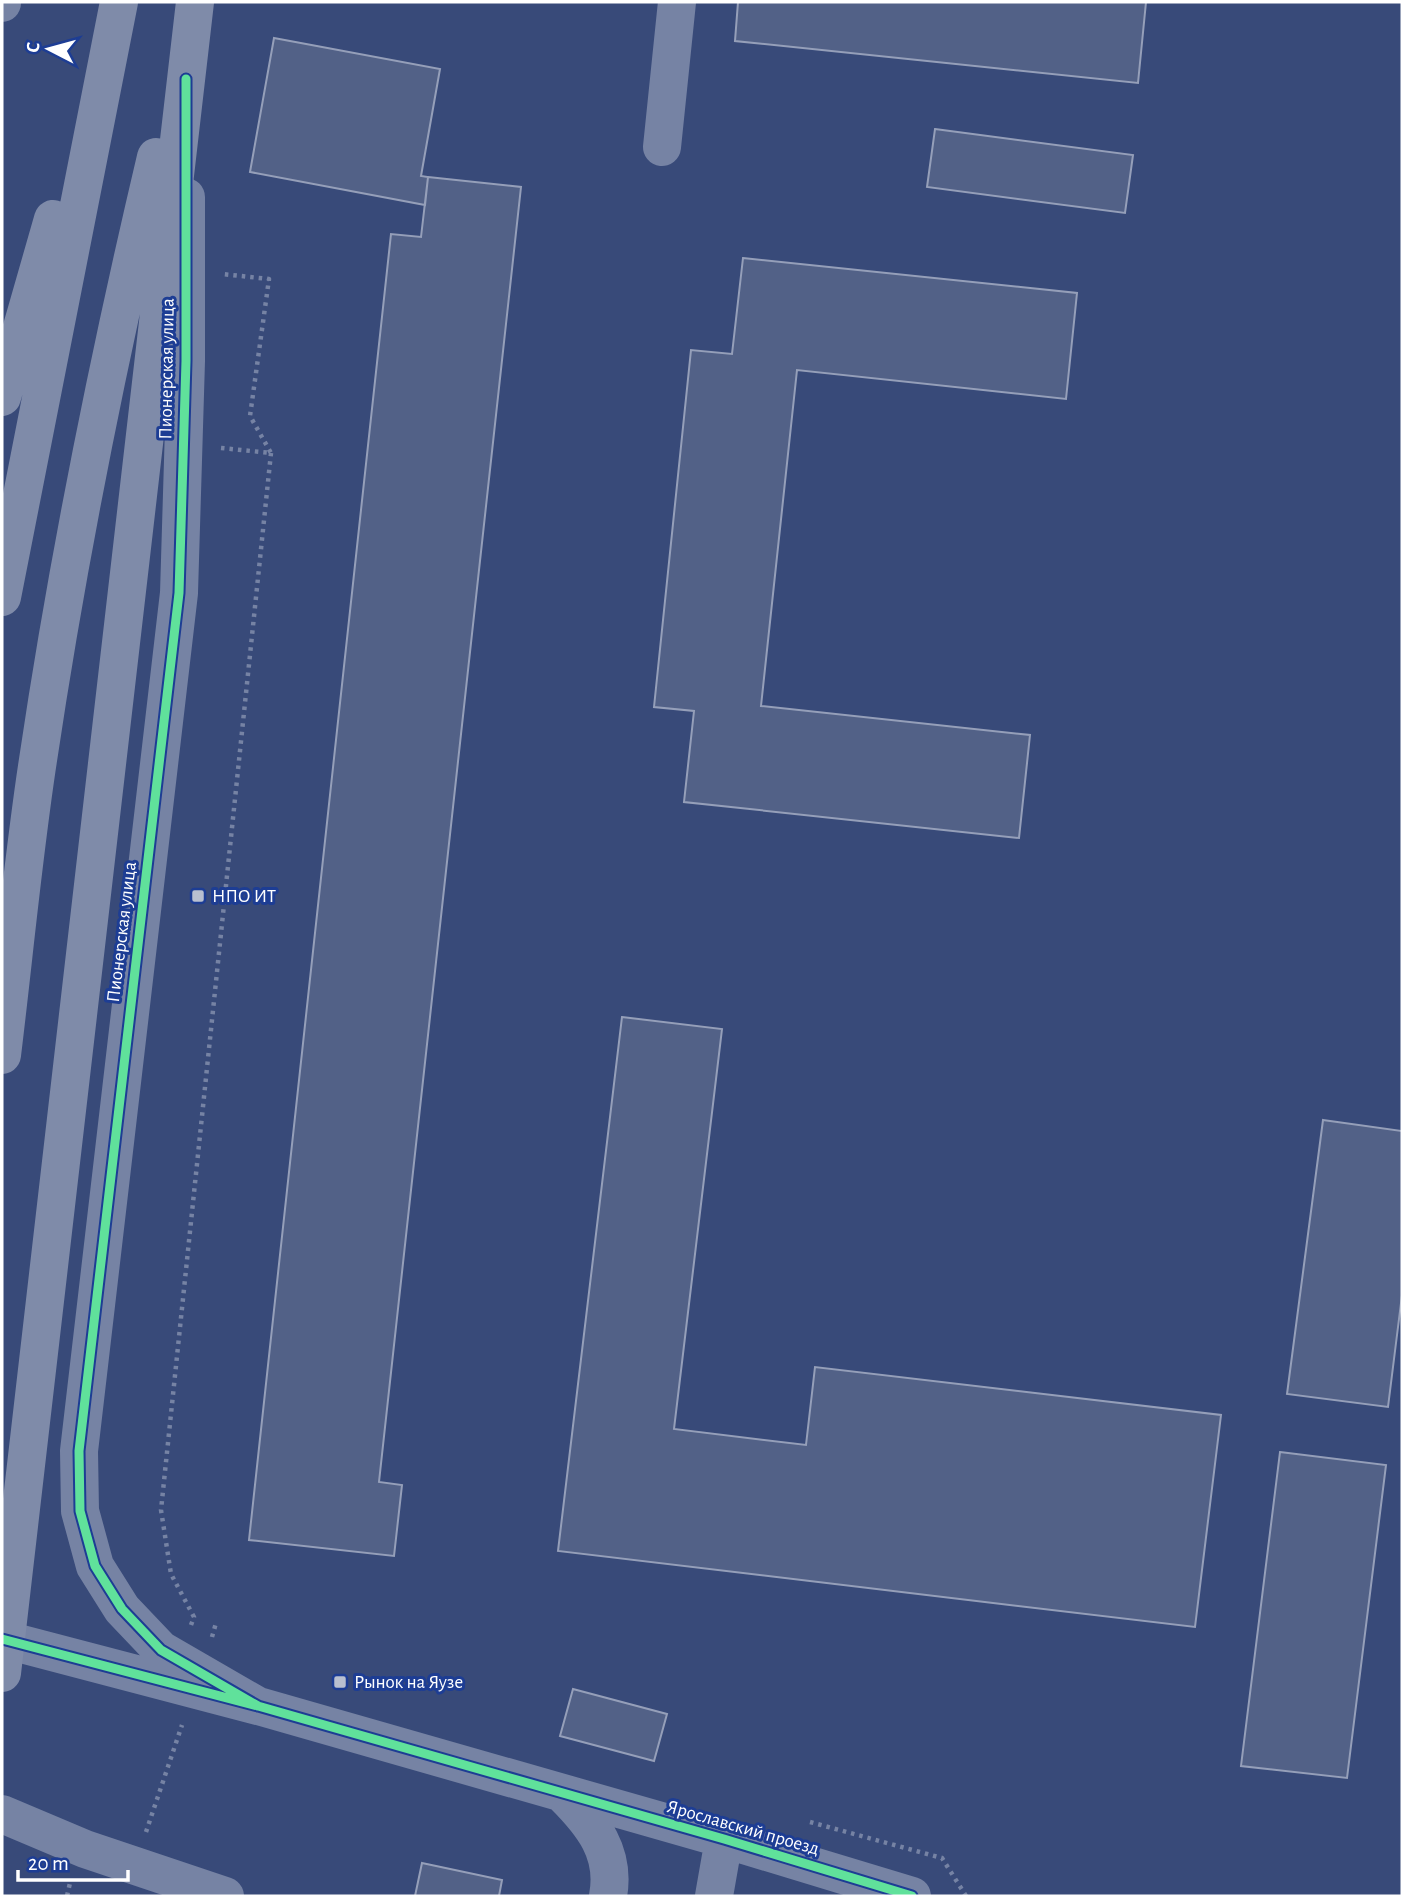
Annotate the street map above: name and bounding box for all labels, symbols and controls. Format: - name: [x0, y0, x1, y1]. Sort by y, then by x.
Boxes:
- north arrow: [14, 14, 84, 84]
- text: С: [24, 41, 44, 54]
- street label: Пионерская улица: [156, 298, 178, 440]
- street label: Пионерская улица: [104, 860, 140, 1003]
- place label: НПО ИТ: [212, 887, 276, 906]
- marker: НПО ИТ: [190, 888, 206, 904]
- place label: Рынок на Яузе: [354, 1673, 463, 1692]
- marker: Рынок на Яузе: [332, 1674, 348, 1690]
- street label: Ярославский проезд: [665, 1797, 821, 1859]
- scale bar: [18, 1839, 128, 1883]
- text: 20 m: [28, 1853, 69, 1874]

